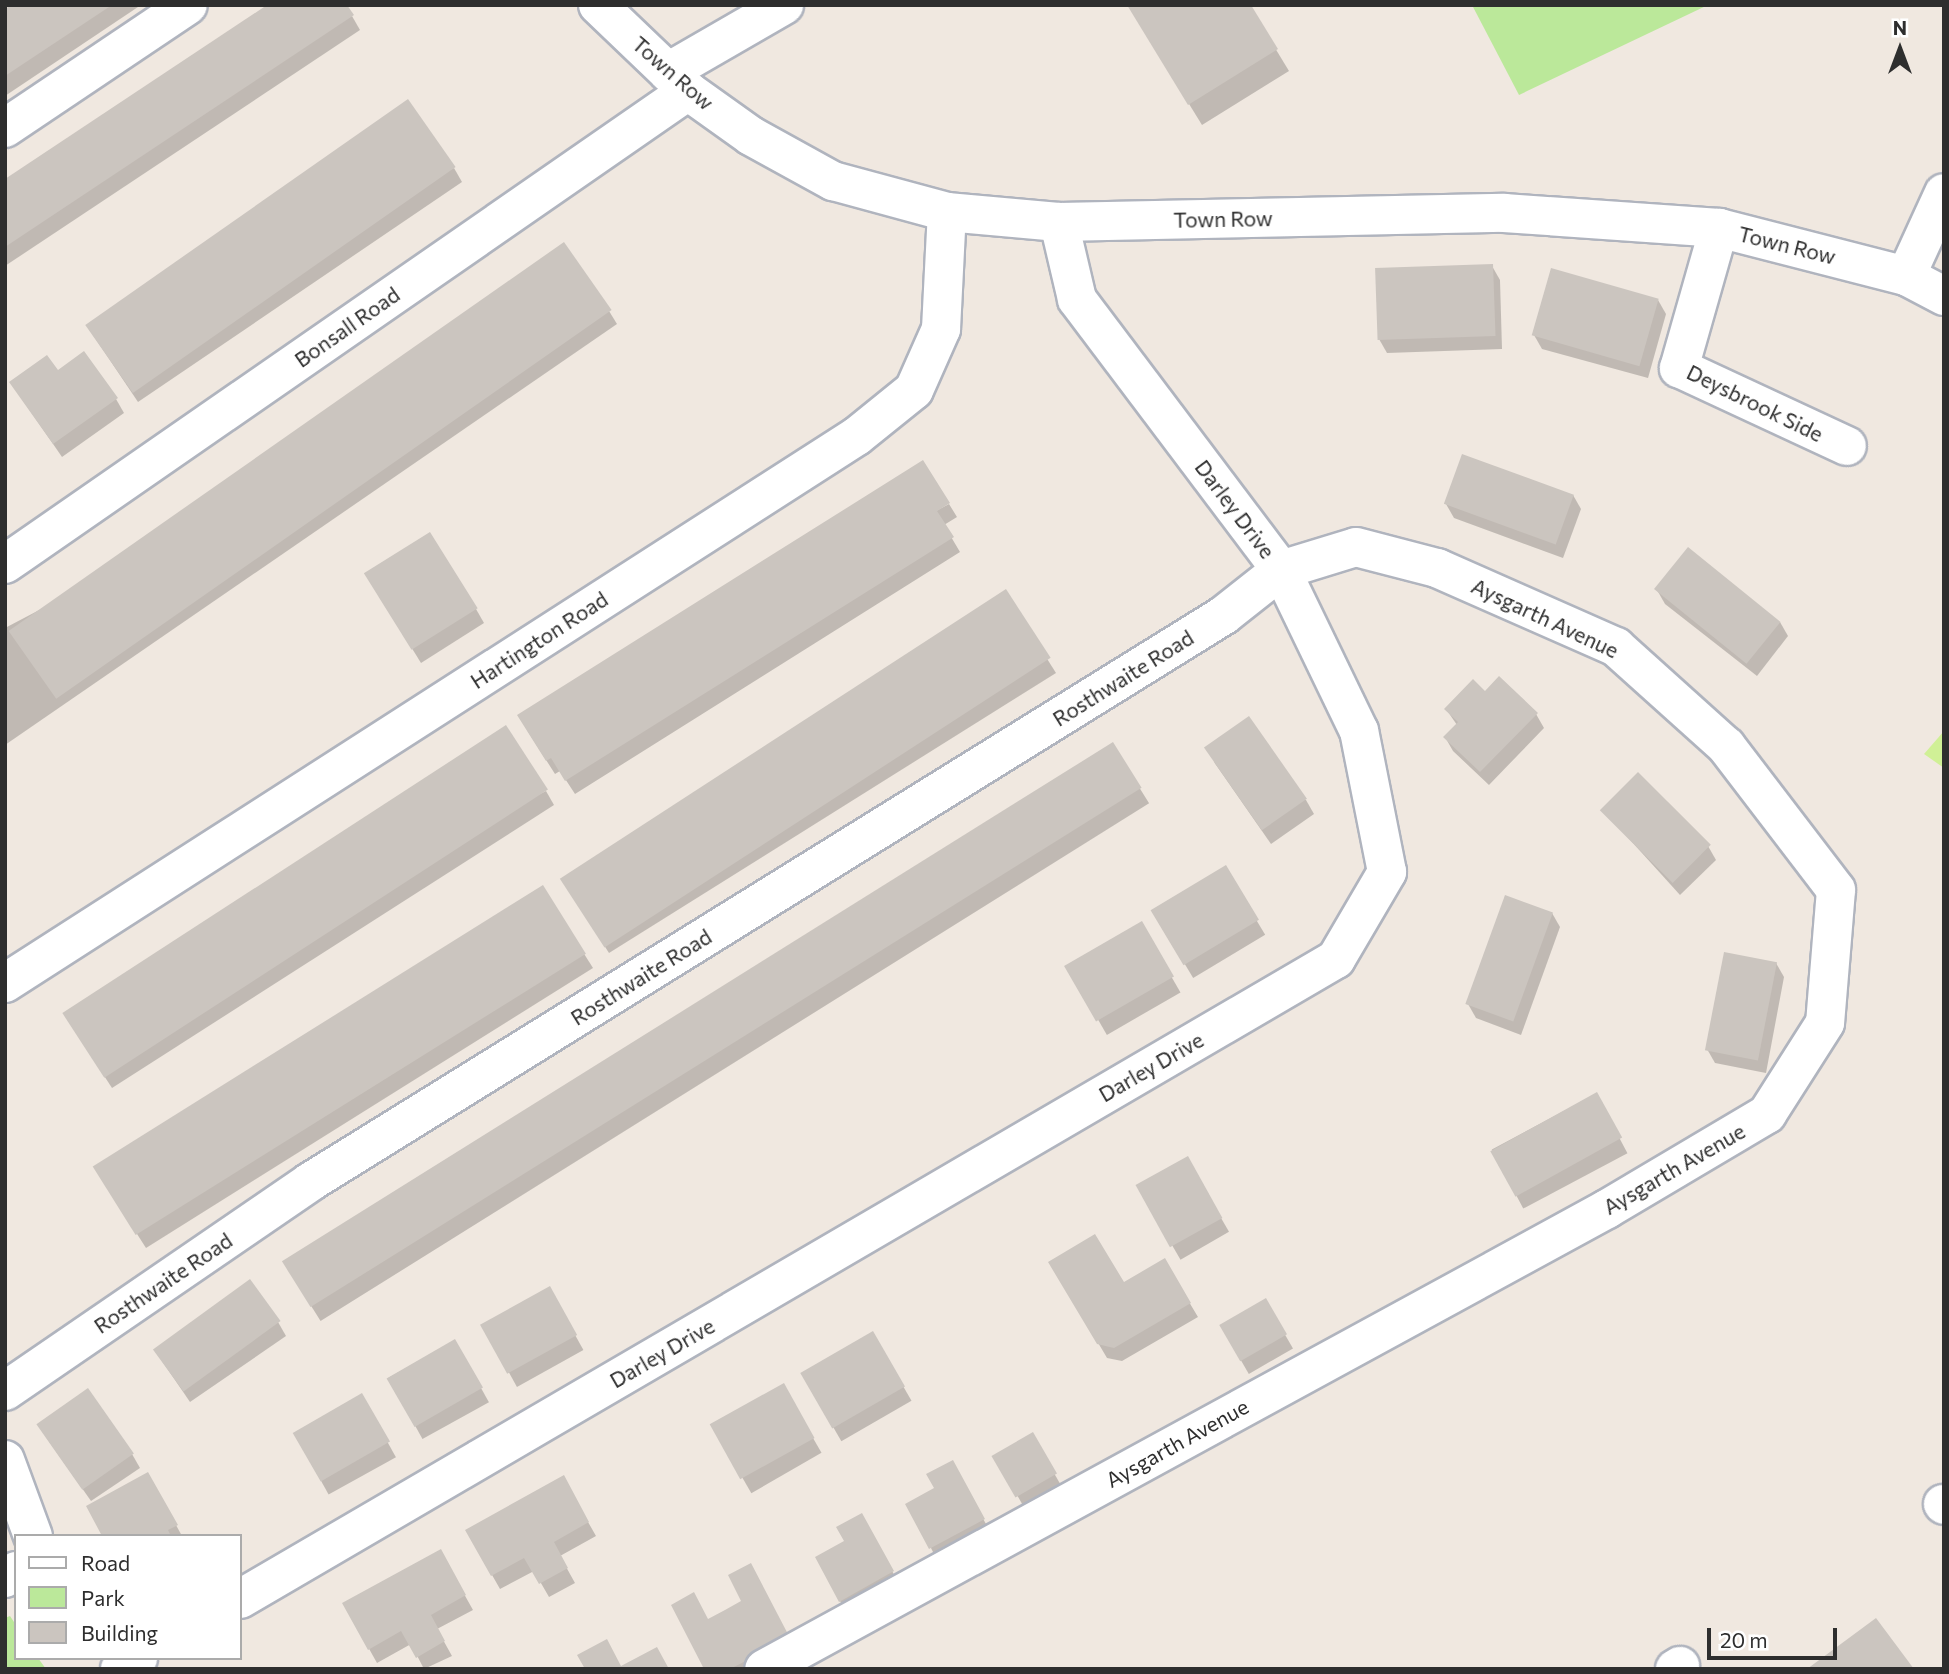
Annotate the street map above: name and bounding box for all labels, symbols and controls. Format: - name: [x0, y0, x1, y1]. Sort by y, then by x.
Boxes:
- north arrow: [1865, 14, 1935, 84]
- text: N: [1893, 16, 1907, 39]
- street label: Town Row: [627, 31, 719, 115]
- street label: Town Row: [1173, 206, 1273, 232]
- street label: Town Row: [1736, 221, 1838, 269]
- street label: Bonsall Road: [290, 282, 404, 372]
- street label: Deysbrook Side: [1683, 359, 1827, 447]
- street label: Darley Drive: [1190, 455, 1280, 563]
- street label: Aysgarth Avenue: [1468, 573, 1622, 663]
- street label: Hartington Road: [466, 586, 612, 694]
- street label: Rosthwaite Road: [1048, 625, 1198, 731]
- street label: Rosthwaite Road: [566, 924, 716, 1030]
- street label: Darley Drive: [1094, 1027, 1208, 1107]
- street label: Aysgarth Avenue: [1599, 1118, 1749, 1220]
- street label: Rosthwaite Road: [89, 1227, 237, 1339]
- street label: Darley Drive: [605, 1313, 719, 1393]
- street label: Aysgarth Avenue: [1101, 1393, 1253, 1493]
- legend: [14, 1534, 242, 1660]
- text: Road: [81, 1550, 130, 1575]
- text: Park: [81, 1585, 125, 1610]
- scale bar: [1711, 1614, 1840, 1658]
- text: Building: [81, 1620, 158, 1645]
- text: 20 m: [1720, 1627, 1768, 1652]

